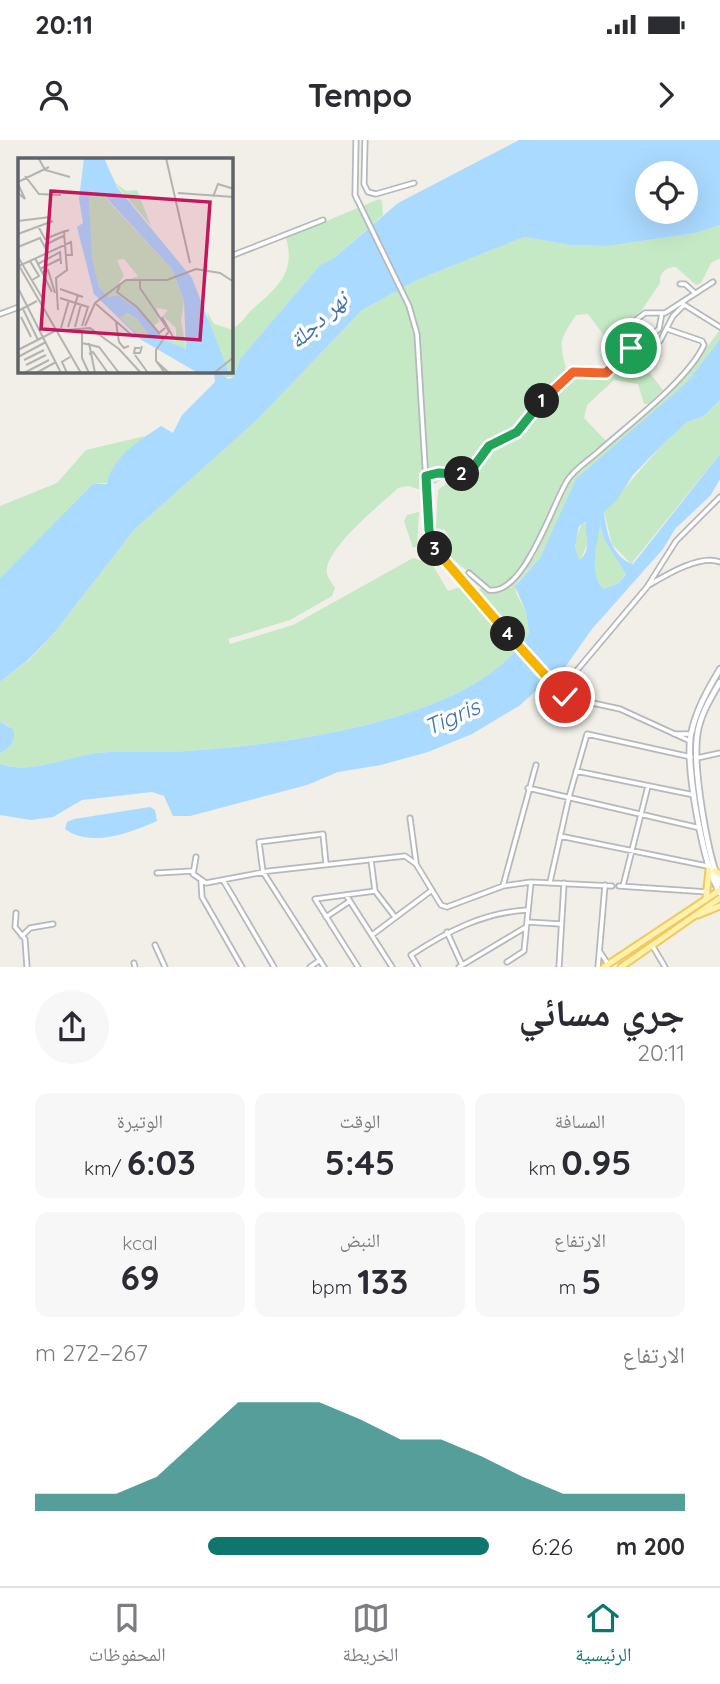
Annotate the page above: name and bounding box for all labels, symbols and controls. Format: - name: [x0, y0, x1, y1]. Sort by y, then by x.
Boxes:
- text: 20:11: [35, 8, 93, 41]
- text: Tempo: [308, 75, 412, 115]
- icon: person: [35, 76, 73, 114]
- icon: forward: [647, 76, 685, 114]
- inset map: [18, 158, 233, 373]
- map controls: [635, 161, 698, 224]
- button: locate: [635, 161, 698, 224]
- water label: نهر دجلة: [282, 283, 356, 354]
- pin: [601, 318, 661, 378]
- icon: arrive: [612, 329, 650, 367]
- pin: 1: [524, 384, 560, 418]
- text: 1: [538, 388, 545, 412]
- pin: 2: [444, 456, 480, 492]
- text: 2: [456, 461, 467, 485]
- pin: 3: [418, 532, 452, 566]
- text: 3: [429, 536, 440, 560]
- pin: 4: [490, 616, 526, 652]
- text: 4: [502, 621, 513, 645]
- pin: [535, 667, 595, 727]
- icon: check: [546, 678, 584, 716]
- water label: Tigris: [420, 691, 486, 742]
- text: جري مسائي: [518, 988, 685, 1036]
- button: share: [35, 990, 109, 1064]
- text: 20:11: [637, 1038, 685, 1067]
- text: الوتيرة: [117, 1109, 163, 1133]
- text: الوقت: [340, 1109, 380, 1133]
- text: المسافة: [555, 1109, 605, 1133]
- text: 6:03: [127, 1140, 196, 1184]
- text: 5:45: [325, 1140, 395, 1184]
- text: 0.95: [561, 1140, 631, 1184]
- text: /km: [84, 1156, 127, 1180]
- text: km: [529, 1156, 561, 1180]
- text: النبض: [340, 1228, 380, 1252]
- text: الارتفاع: [554, 1228, 606, 1252]
- text: kcal: [122, 1231, 158, 1255]
- text: 69: [120, 1255, 160, 1299]
- text: 133: [357, 1259, 408, 1303]
- text: 5: [581, 1259, 601, 1303]
- text: bpm: [312, 1275, 357, 1299]
- text: m: [559, 1275, 581, 1299]
- text: 267–272 m: [35, 1338, 148, 1367]
- text: الارتفاع: [622, 1340, 685, 1369]
- text: 6:26: [531, 1532, 573, 1561]
- text: 200 m: [616, 1532, 685, 1561]
- tab: المحفوظات: [88, 1599, 166, 1673]
- tab: الخريطة: [343, 1599, 398, 1673]
- tab: الرئيسية: [575, 1599, 632, 1673]

